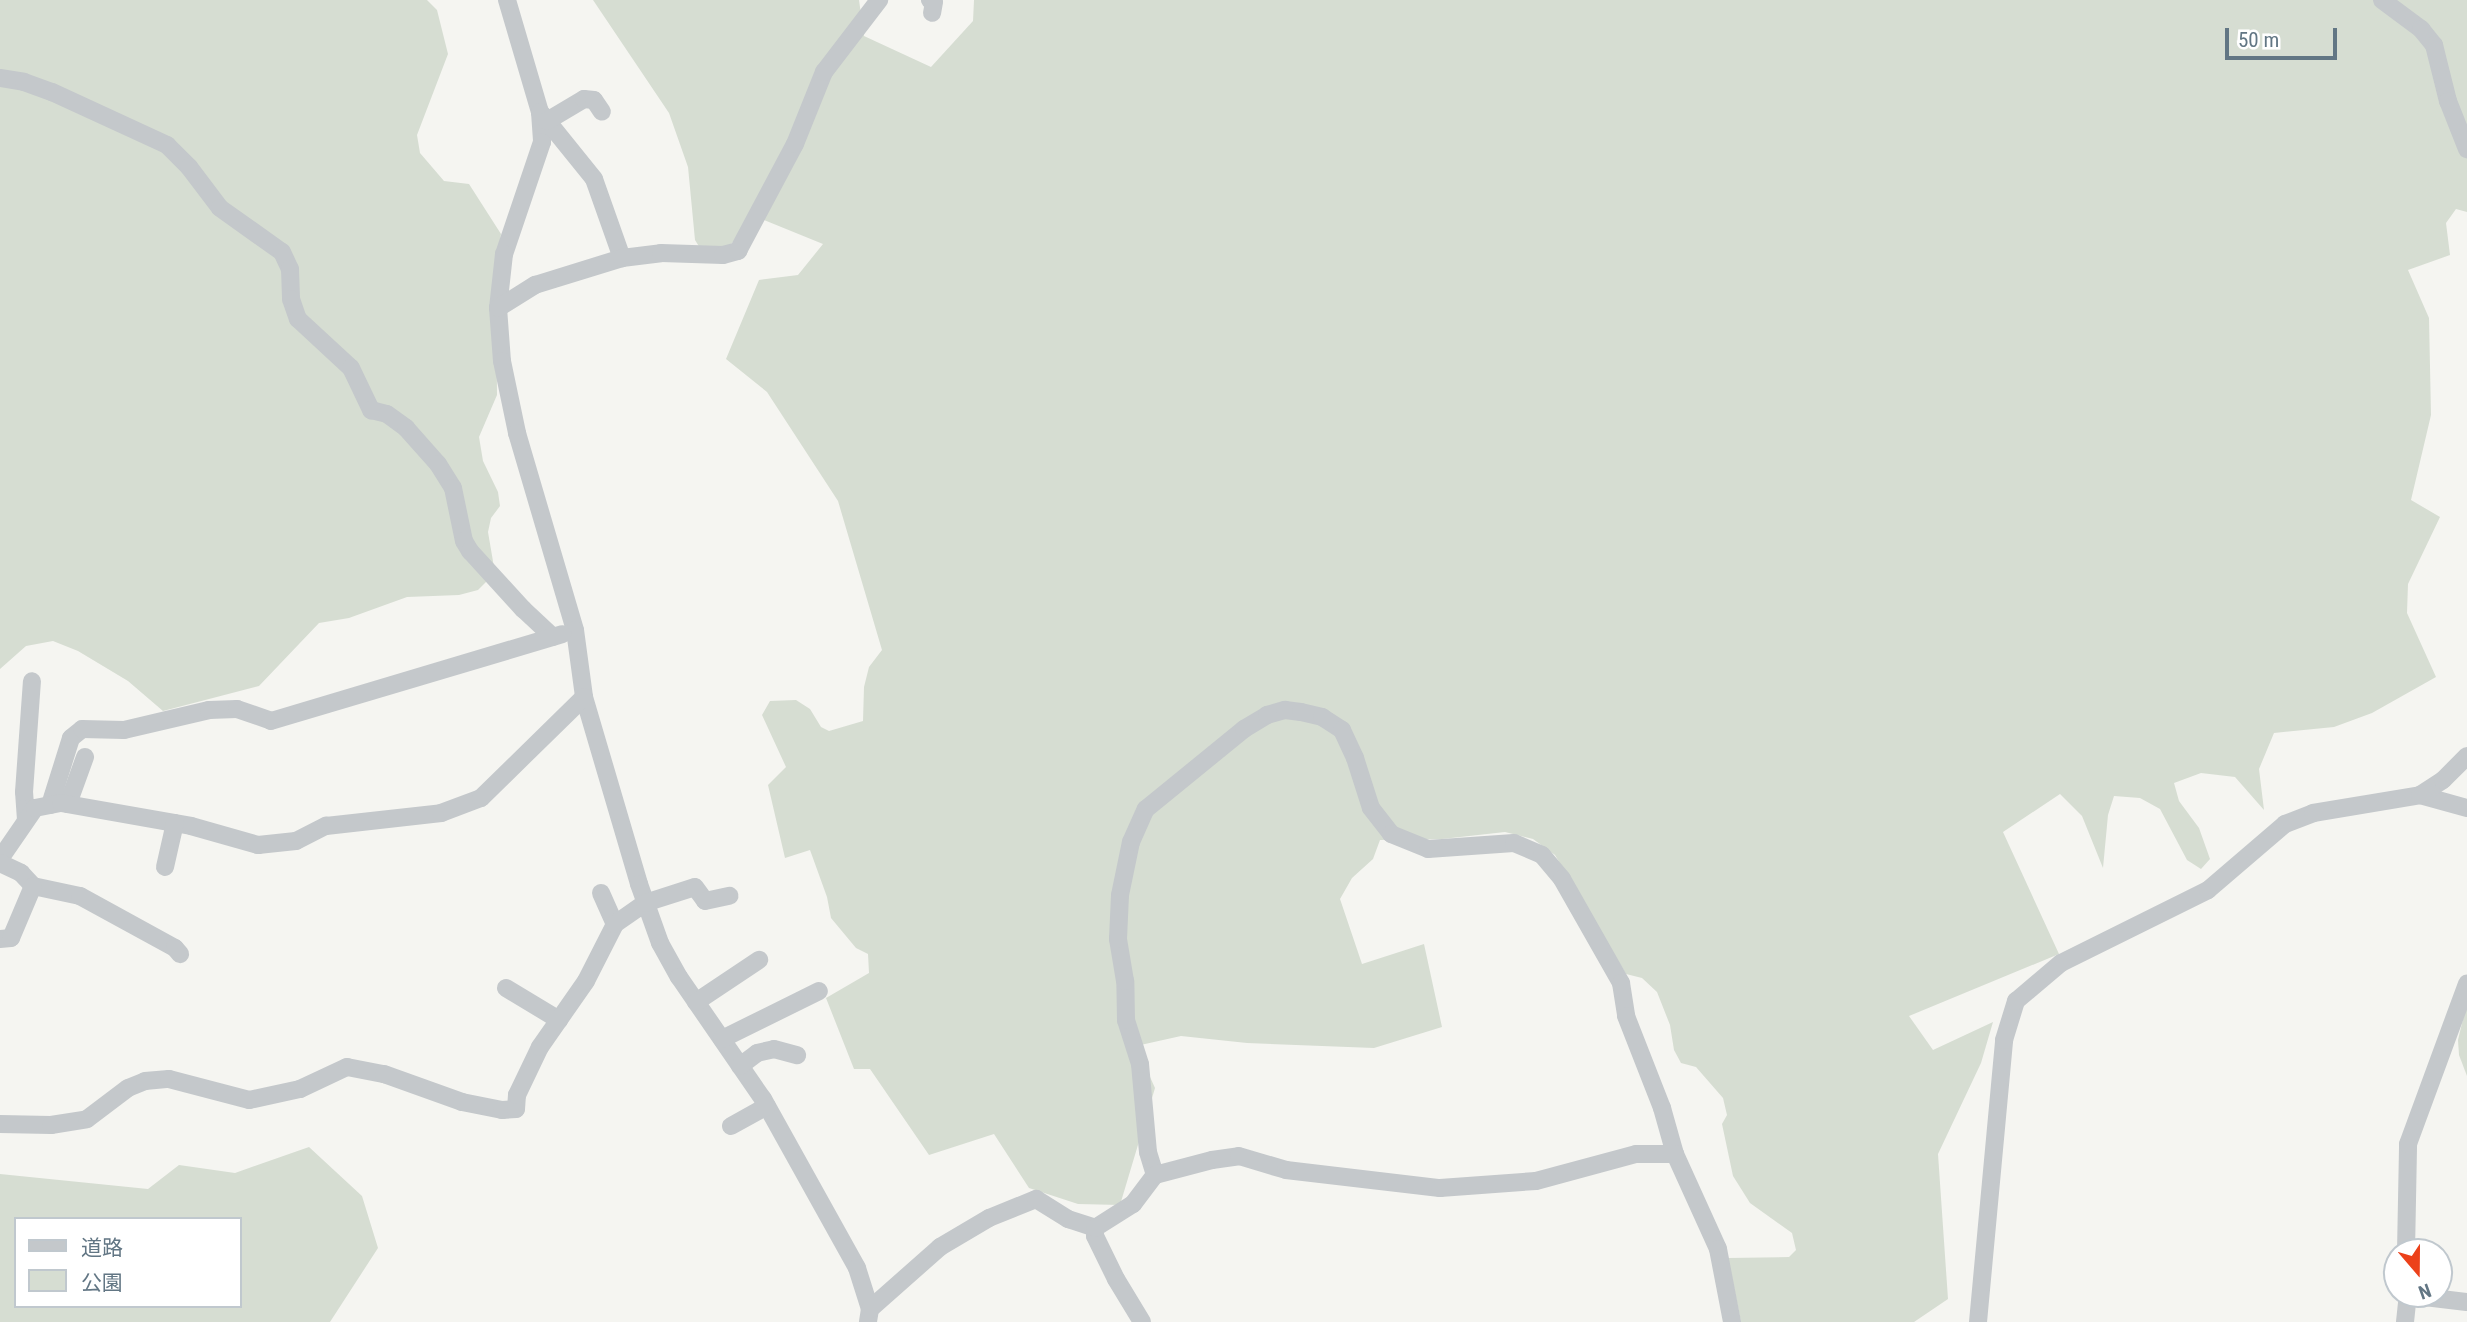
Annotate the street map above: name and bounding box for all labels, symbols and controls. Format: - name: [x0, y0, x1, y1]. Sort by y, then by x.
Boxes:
- scale bar: [2229, 14, 2341, 58]
- text: 50 m: [2238, 28, 2279, 52]
- legend: [14, 1217, 242, 1308]
- text: 道路: [81, 1236, 123, 1260]
- north arrow: [2383, 1238, 2453, 1308]
- text: 公園: [81, 1271, 123, 1295]
- text: N: [2415, 1279, 2434, 1304]

